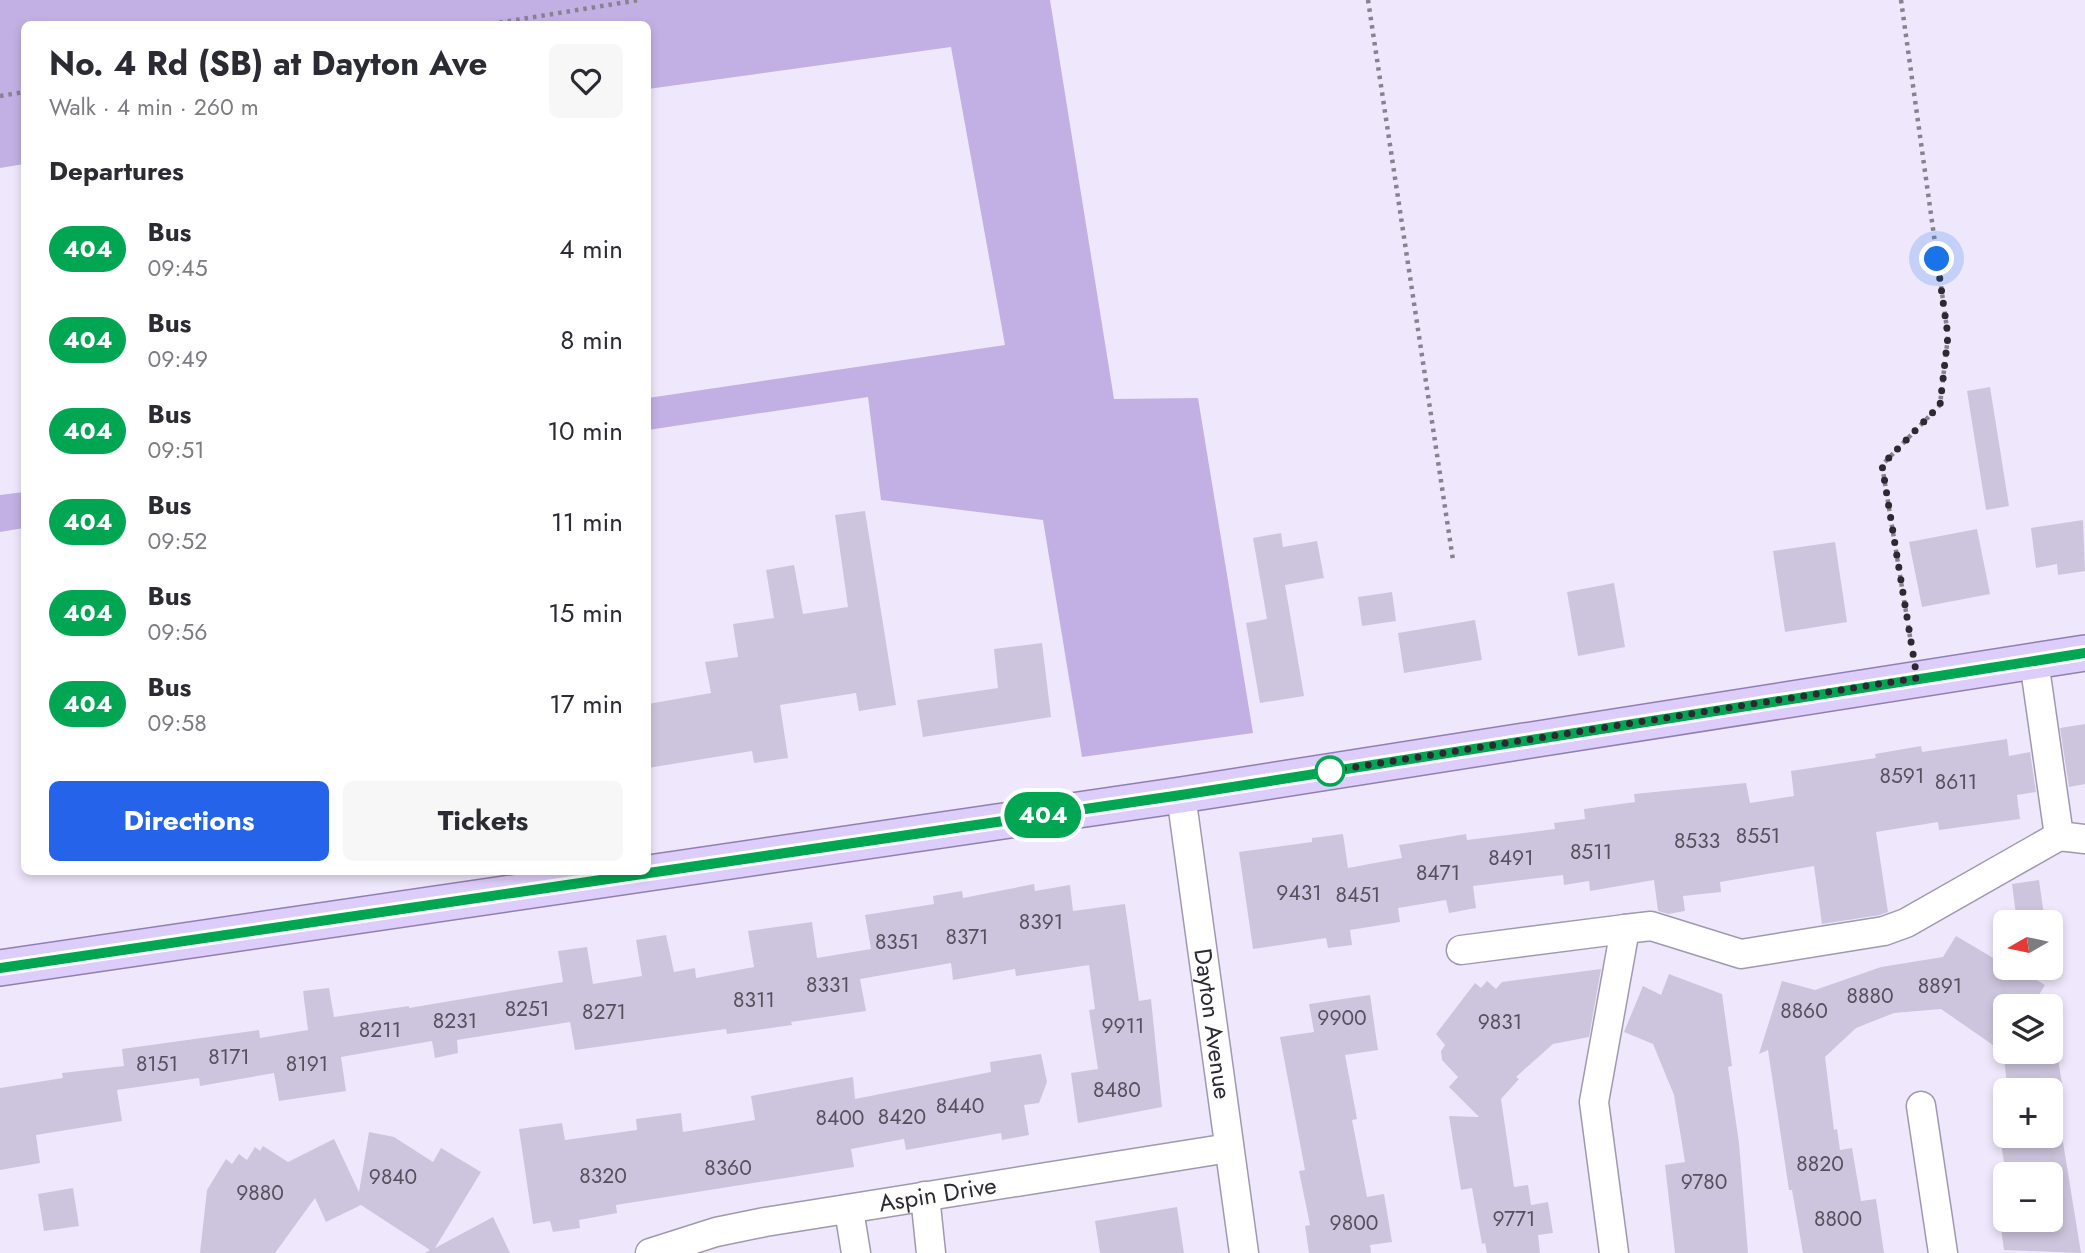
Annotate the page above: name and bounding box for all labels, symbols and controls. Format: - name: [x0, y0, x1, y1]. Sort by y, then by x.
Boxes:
- text: No. 4 Rd (SB) at Dayton Ave: [49, 40, 487, 87]
- button: heart: [549, 44, 623, 118]
- text: Walk · 4 min · 260 m: [49, 90, 259, 124]
- text: Departures: [49, 152, 184, 190]
- text: Bus: [147, 213, 191, 251]
- text: 4 min: [559, 230, 623, 268]
- text: 404: [63, 231, 112, 266]
- your location: [1919, 241, 1954, 276]
- text: 09:45: [147, 251, 208, 285]
- text: Bus: [147, 304, 191, 342]
- text: 8 min: [560, 321, 623, 359]
- text: 404: [63, 322, 112, 357]
- text: 09:49: [147, 342, 208, 376]
- text: Bus: [147, 395, 191, 433]
- text: 10 min: [547, 412, 623, 450]
- text: 404: [63, 413, 112, 448]
- text: 09:51: [147, 433, 205, 467]
- text: Bus: [147, 486, 191, 524]
- text: 11 min: [551, 503, 623, 541]
- text: 404: [63, 504, 112, 539]
- text: 09:52: [147, 524, 207, 558]
- text: Bus: [147, 577, 191, 615]
- text: 15 min: [548, 594, 623, 632]
- text: 404: [63, 595, 112, 630]
- text: 09:56: [147, 615, 208, 649]
- text: Bus: [147, 668, 191, 706]
- text: 17 min: [549, 685, 623, 723]
- text: 404: [63, 686, 112, 721]
- text: 09:58: [147, 706, 207, 740]
- unlabelled marker: [1315, 756, 1345, 786]
- house number: 8591: [1880, 761, 1924, 791]
- house number: 8611: [1935, 767, 1977, 797]
- button: Directions: [49, 781, 329, 861]
- button: Tickets: [343, 781, 623, 861]
- line badge: 404: [1003, 792, 1083, 838]
- text: 404: [1018, 797, 1068, 832]
- house number: 8551: [1736, 821, 1780, 851]
- house number: 8533: [1674, 826, 1720, 856]
- house number: 8511: [1570, 837, 1612, 867]
- house number: 8491: [1488, 843, 1534, 873]
- house number: 8471: [1416, 858, 1460, 888]
- house number: 9431: [1276, 878, 1322, 908]
- house number: 8451: [1335, 880, 1381, 910]
- house number: 8391: [1019, 907, 1063, 937]
- north arrow: [1993, 910, 2063, 980]
- map controls: [1993, 910, 2063, 1232]
- house number: 8371: [945, 922, 989, 952]
- house number: 8351: [875, 927, 919, 957]
- street label: Dayton Avenue: [1185, 946, 1241, 1101]
- house number: 8331: [806, 970, 850, 1000]
- house number: 8891: [1918, 971, 1962, 1001]
- house number: 8880: [1847, 981, 1894, 1011]
- house number: 8311: [733, 985, 775, 1015]
- house number: 8251: [505, 994, 549, 1024]
- button: layers: [1993, 994, 2063, 1064]
- house number: 8860: [1780, 996, 1828, 1026]
- house number: 8271: [582, 997, 626, 1027]
- house number: 9900: [1317, 1003, 1367, 1033]
- house number: 8231: [433, 1006, 477, 1036]
- house number: 9831: [1478, 1007, 1522, 1037]
- house number: 9911: [1101, 1011, 1145, 1041]
- house number: 8211: [359, 1015, 401, 1045]
- house number: 8171: [208, 1042, 250, 1072]
- house number: 8151: [136, 1049, 178, 1079]
- house number: 8191: [286, 1049, 328, 1079]
- house number: 8480: [1093, 1075, 1141, 1105]
- button: +: [1993, 1078, 2063, 1148]
- house number: 8440: [936, 1091, 984, 1121]
- house number: 8420: [878, 1102, 926, 1132]
- house number: 8400: [816, 1103, 864, 1133]
- house number: 8820: [1796, 1149, 1844, 1179]
- house number: 8360: [704, 1153, 752, 1183]
- house number: 8320: [579, 1161, 627, 1191]
- house number: 9840: [369, 1162, 417, 1192]
- button: −: [1993, 1162, 2063, 1232]
- street label: Aspin Drive: [876, 1167, 999, 1221]
- house number: 9780: [1681, 1167, 1727, 1197]
- house number: 9880: [236, 1178, 284, 1208]
- house number: 9771: [1493, 1204, 1535, 1234]
- house number: 8800: [1814, 1204, 1862, 1234]
- house number: 9800: [1330, 1208, 1378, 1238]

